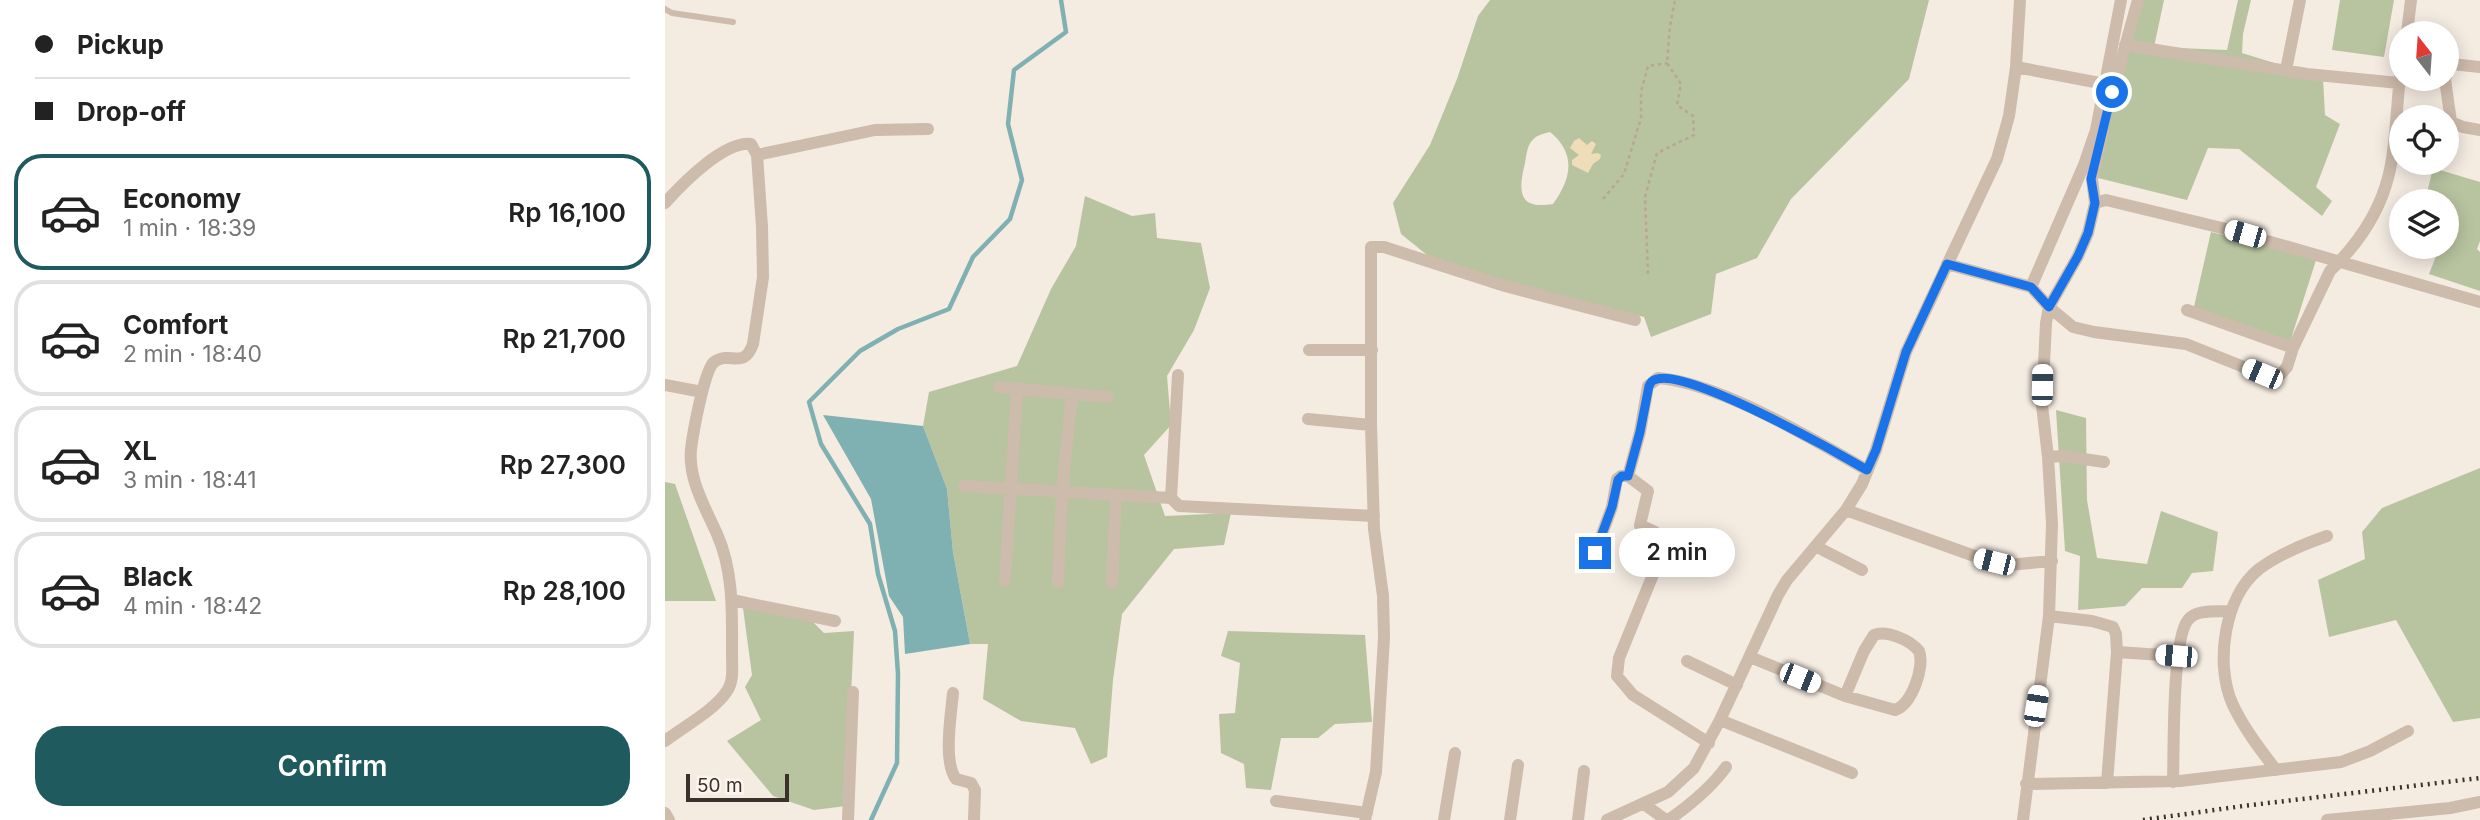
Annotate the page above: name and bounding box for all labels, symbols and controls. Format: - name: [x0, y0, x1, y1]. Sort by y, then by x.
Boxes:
- north arrow: [2389, 21, 2459, 91]
- map controls: [2389, 21, 2459, 259]
- text: Pickup: [77, 29, 164, 60]
- route start: [2096, 76, 2128, 108]
- text: Drop-off: [77, 96, 186, 127]
- button: locate: [2389, 105, 2459, 175]
- icon: car: [39, 181, 102, 244]
- text: Economy: [123, 183, 241, 214]
- button: layers: [2389, 189, 2459, 259]
- text: Rp 16,100: [508, 197, 626, 228]
- text: 1 min · 18:39: [123, 214, 256, 242]
- car: [2222, 218, 2269, 250]
- icon: car: [39, 307, 102, 370]
- text: Comfort: [123, 309, 228, 340]
- text: Rp 21,700: [502, 323, 626, 354]
- text: 2 min · 18:40: [123, 340, 262, 368]
- car: [2239, 356, 2286, 392]
- car: [2032, 364, 2053, 406]
- icon: car: [39, 433, 102, 496]
- text: XL: [123, 435, 157, 466]
- text: Rp 27,300: [500, 449, 626, 480]
- text: 3 min · 18:41: [123, 466, 257, 494]
- callout: 2 min: [1619, 528, 1735, 578]
- route end: [1579, 537, 1611, 569]
- text: 2 min: [1647, 538, 1707, 566]
- car: [1972, 547, 2017, 577]
- icon: car: [39, 559, 102, 622]
- text: Black: [123, 561, 193, 592]
- text: Rp 28,100: [503, 575, 626, 606]
- text: 4 min · 18:42: [123, 592, 262, 620]
- car: [2155, 644, 2198, 668]
- car: [1777, 660, 1824, 696]
- car: [2023, 684, 2050, 728]
- button: Confirm: [35, 726, 630, 806]
- scale bar: [686, 771, 789, 803]
- text: 50 m: [697, 774, 743, 797]

